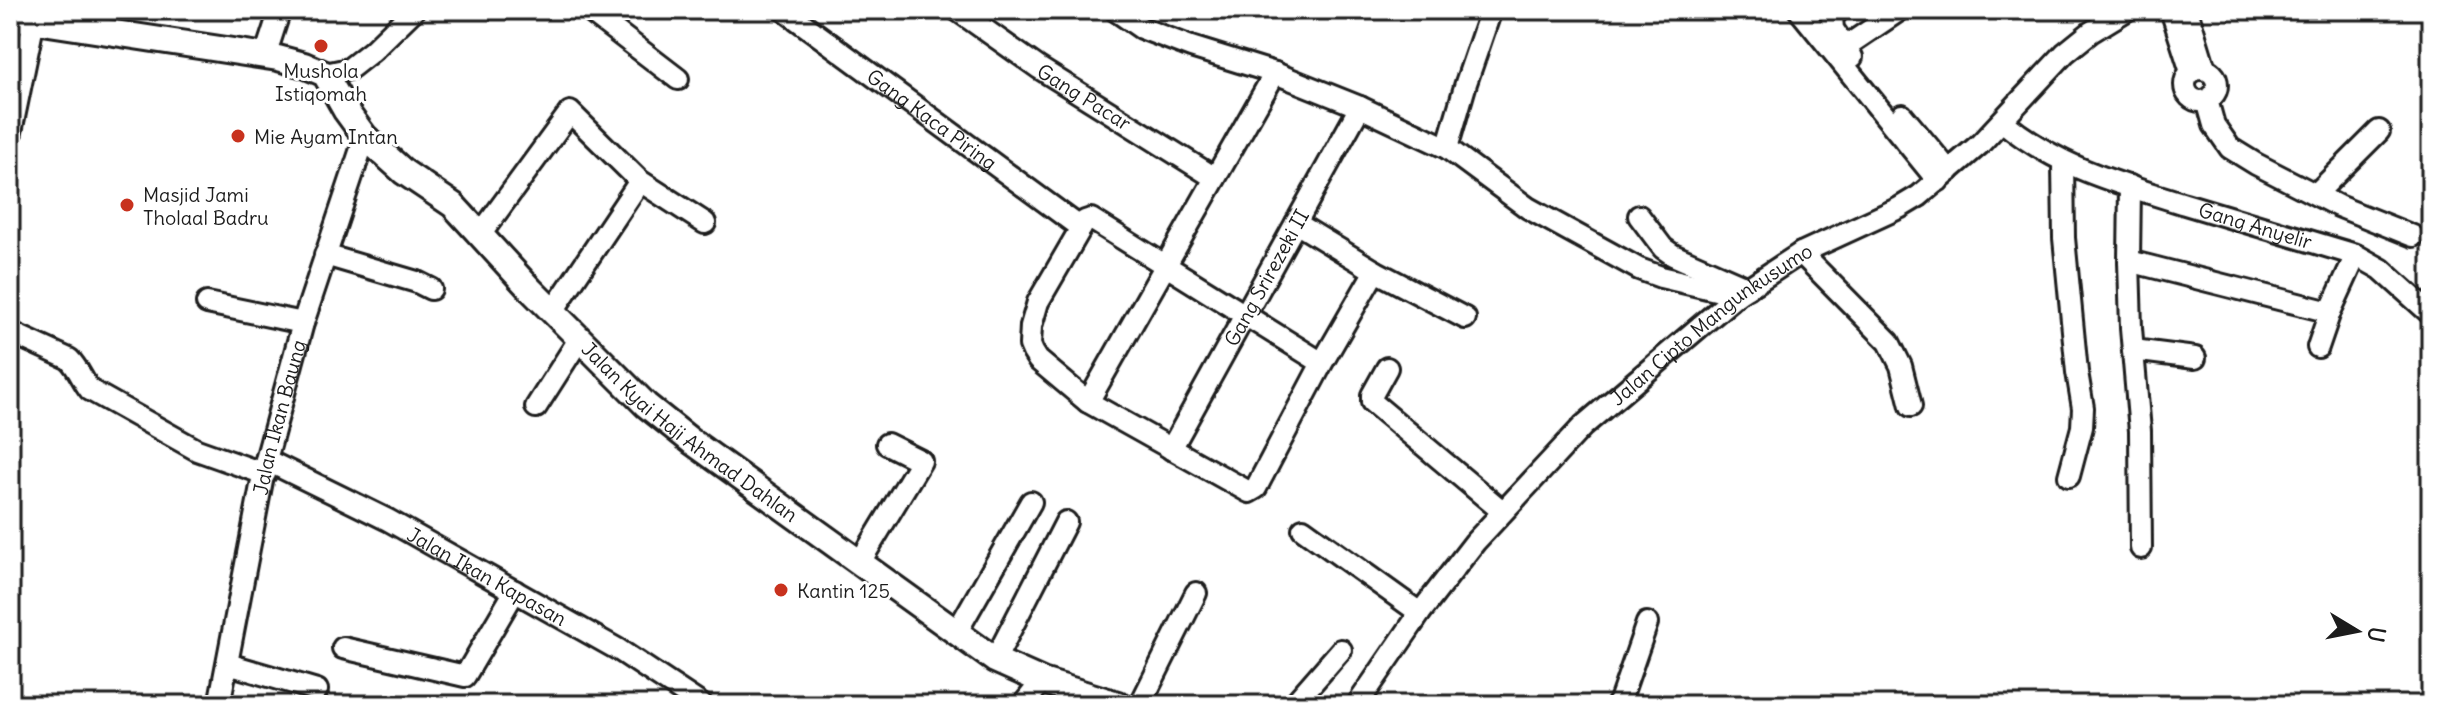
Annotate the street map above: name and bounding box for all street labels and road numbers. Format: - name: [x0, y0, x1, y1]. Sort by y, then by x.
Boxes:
- street label: Gang Pacar: [1033, 58, 1136, 135]
- street label: Gang Kaca Piring: [862, 63, 1002, 175]
- street label: Gang Anyelir: [2196, 196, 2315, 254]
- street label: Gang Srirezeki II: [1218, 205, 1314, 350]
- street label: Jalan Cipto Mangunkusumo: [1605, 237, 1816, 410]
- street label: Jalan Kyai Haji Ahmad Dahlan: [577, 336, 803, 527]
- street label: Jalan Ikan Baung: [247, 337, 310, 497]
- street label: Jalan Ikan Kapasan: [403, 521, 572, 631]

